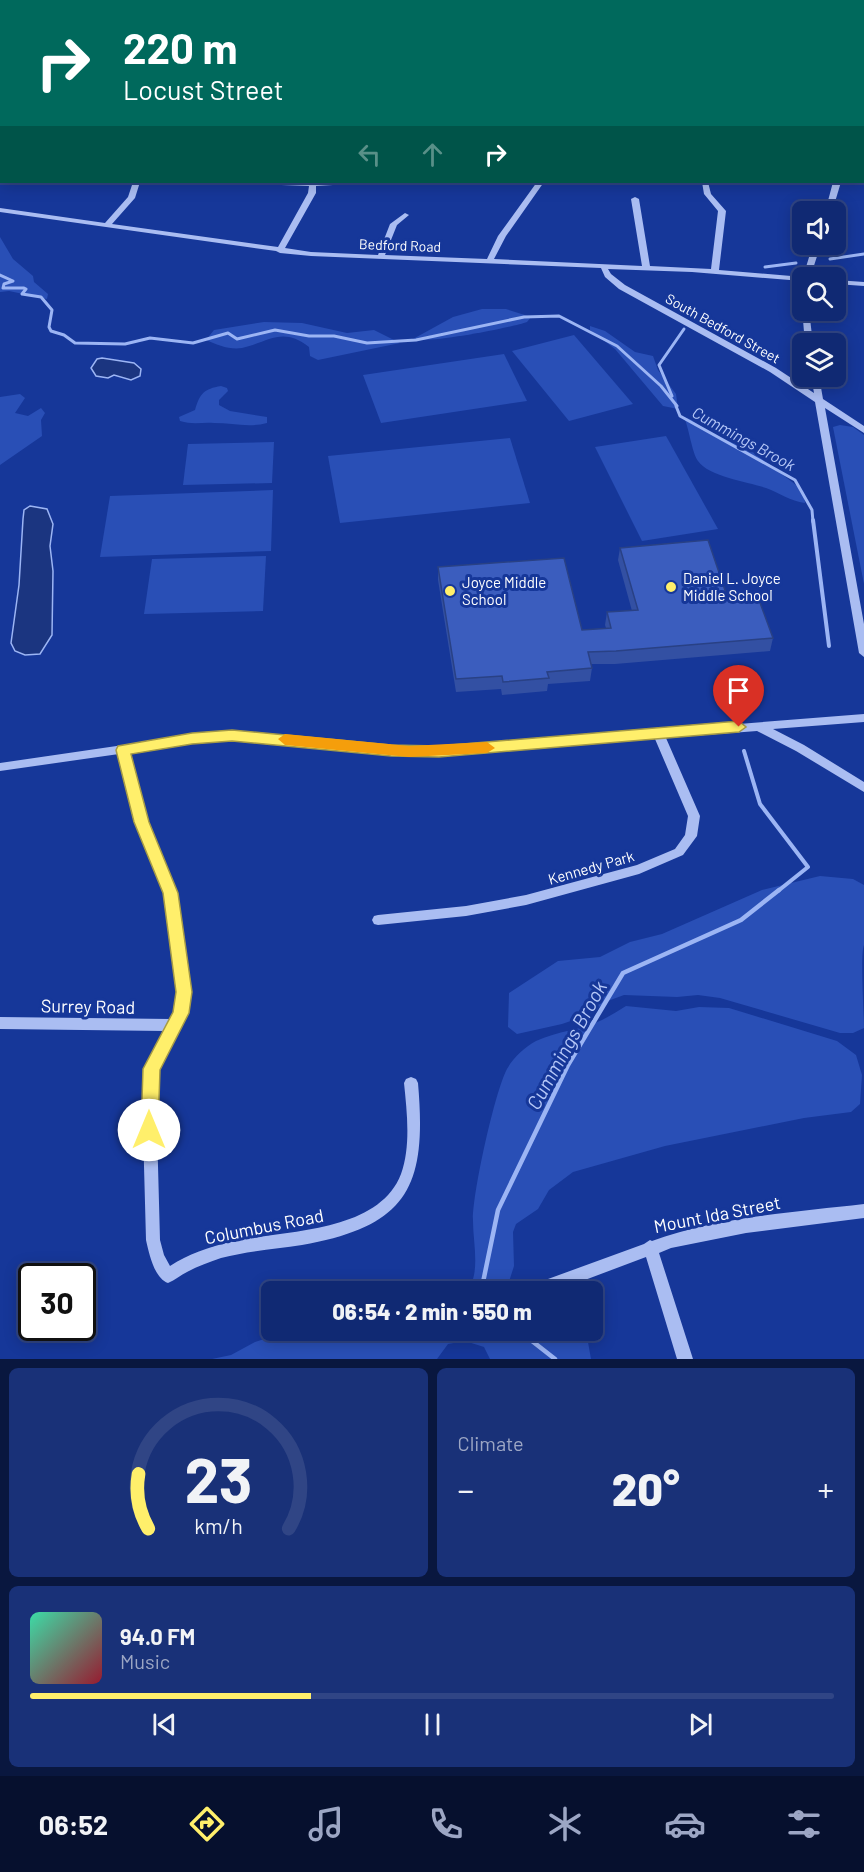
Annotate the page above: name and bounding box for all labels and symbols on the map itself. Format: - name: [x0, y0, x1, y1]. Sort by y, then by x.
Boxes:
- street label: Bedford Road: [359, 235, 441, 255]
- street label: South Bedford Street: [663, 289, 783, 367]
- water label: Cummings Brook: [689, 402, 799, 474]
- place label: Daniel L. Joyce Middle School: [683, 569, 781, 604]
- place label: Joyce Middle School: [462, 573, 546, 608]
- marker: Daniel L. Joyce Middle School: [664, 580, 678, 594]
- marker: Joyce Middle School: [443, 584, 457, 598]
- pin: [713, 665, 764, 727]
- street label: Kennedy Park: [546, 846, 637, 888]
- water label: Cummings Brook: [521, 976, 611, 1113]
- street label: Surrey Road: [41, 994, 135, 1018]
- position arrow: [117, 1098, 181, 1162]
- street label: Mount Ida Street: [652, 1191, 782, 1237]
- street label: Columbus Road: [203, 1204, 325, 1248]
- speed limit sign: 30: [18, 1263, 96, 1341]

